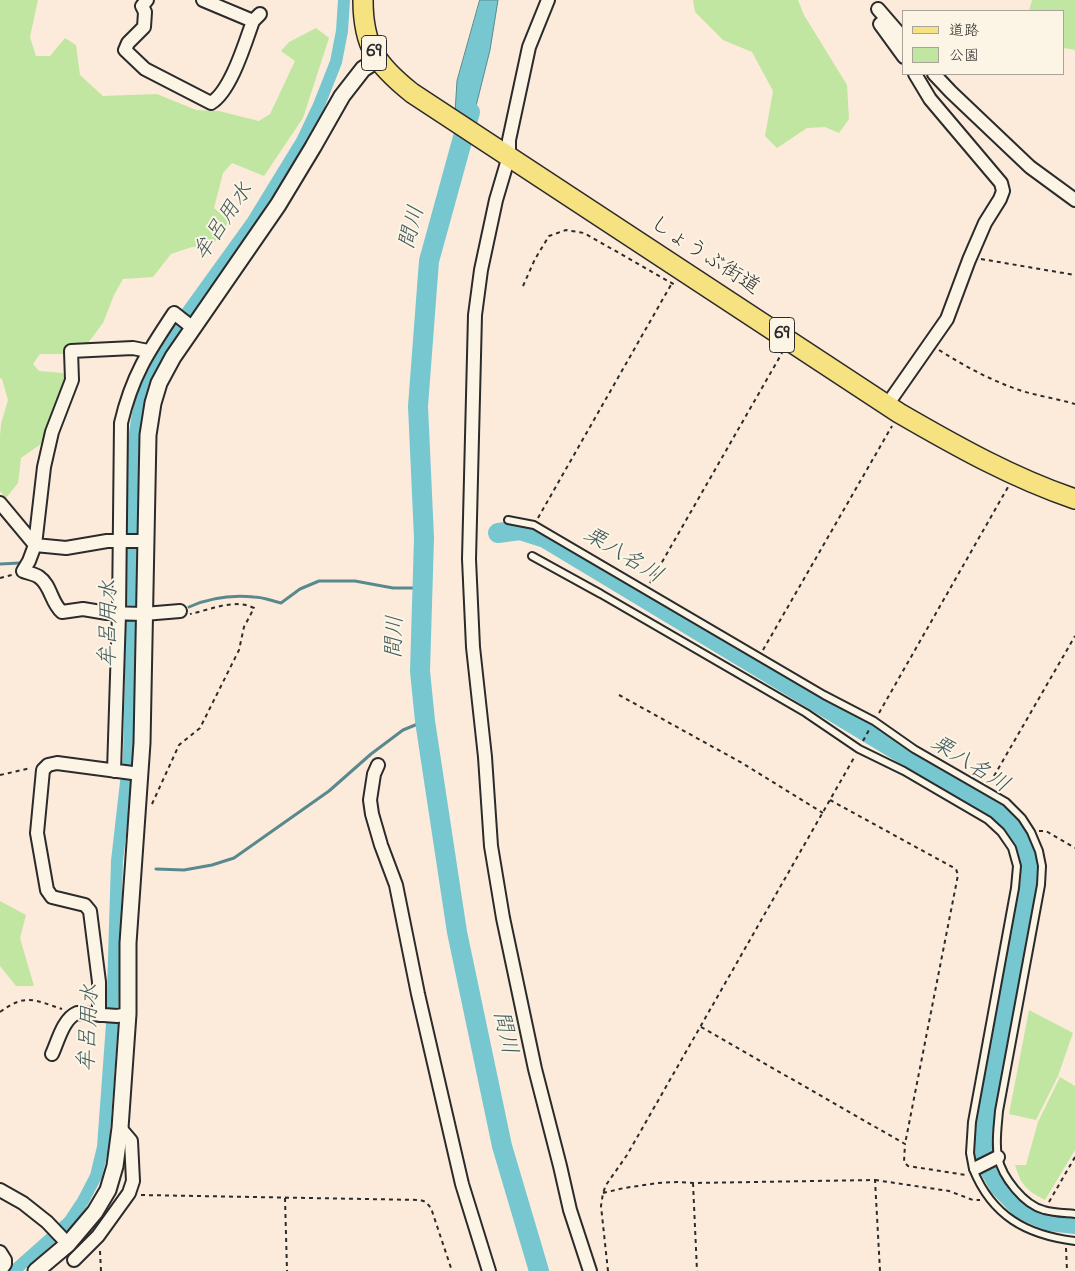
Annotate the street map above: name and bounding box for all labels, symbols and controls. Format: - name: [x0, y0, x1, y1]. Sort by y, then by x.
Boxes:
- legend: [902, 10, 1065, 75]
- text: 道路: [949, 20, 979, 42]
- road number: 69: [362, 36, 386, 70]
- text: 公園: [949, 45, 979, 67]
- water label: 牟呂用水: [189, 179, 261, 267]
- water label: 間川: [396, 203, 432, 253]
- street label: しょうぶ街道: [644, 212, 764, 302]
- road number: 69: [770, 318, 794, 352]
- water label: 栗八名川: [577, 523, 667, 591]
- water label: 牟呂用水: [97, 580, 125, 668]
- water label: 間川: [383, 615, 411, 659]
- water label: 栗八名川: [925, 731, 1013, 801]
- water label: 牟呂用水: [76, 983, 106, 1073]
- water label: 間川: [486, 1009, 520, 1057]

